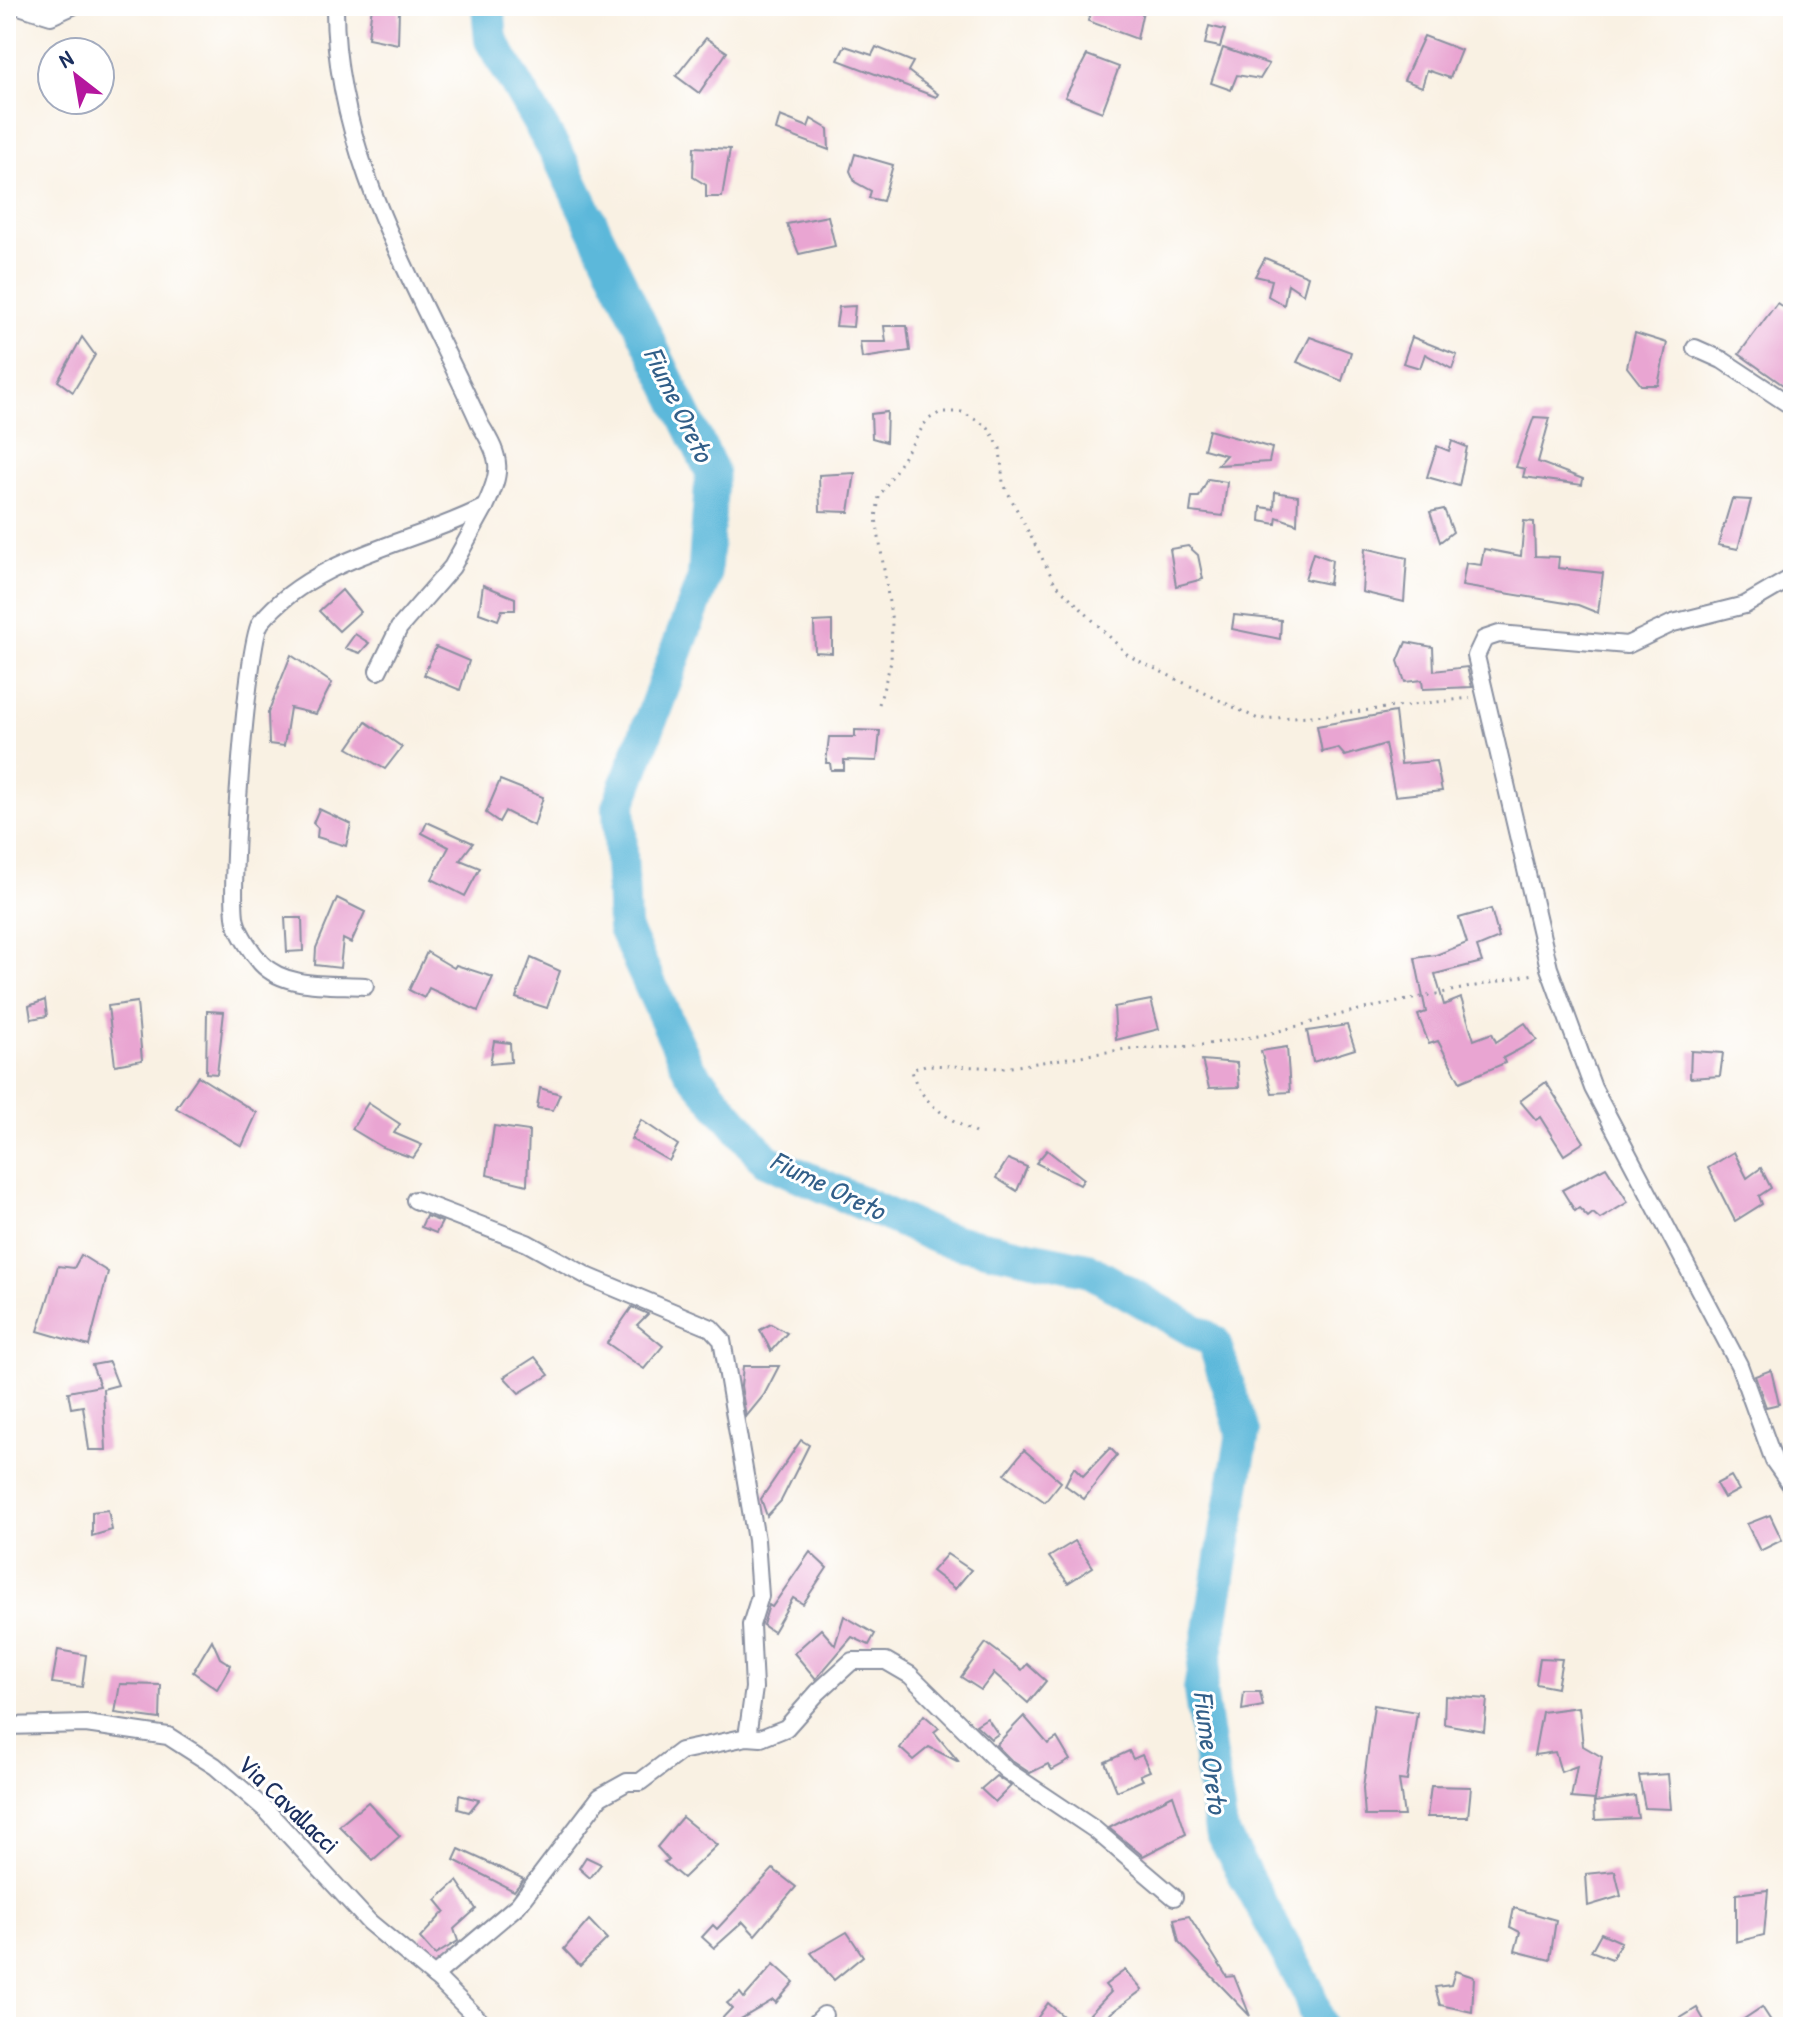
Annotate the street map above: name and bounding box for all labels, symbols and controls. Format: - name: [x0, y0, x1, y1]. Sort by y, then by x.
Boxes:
- north arrow: [36, 36, 116, 116]
- text: N: [53, 43, 79, 75]
- water label: Fiume Oreto: [635, 340, 724, 469]
- water label: Fiume Oreto: [764, 1141, 893, 1230]
- water label: Fiume Oreto: [1185, 1689, 1238, 1817]
- street label: Via Cavallacci: [230, 1747, 348, 1861]

